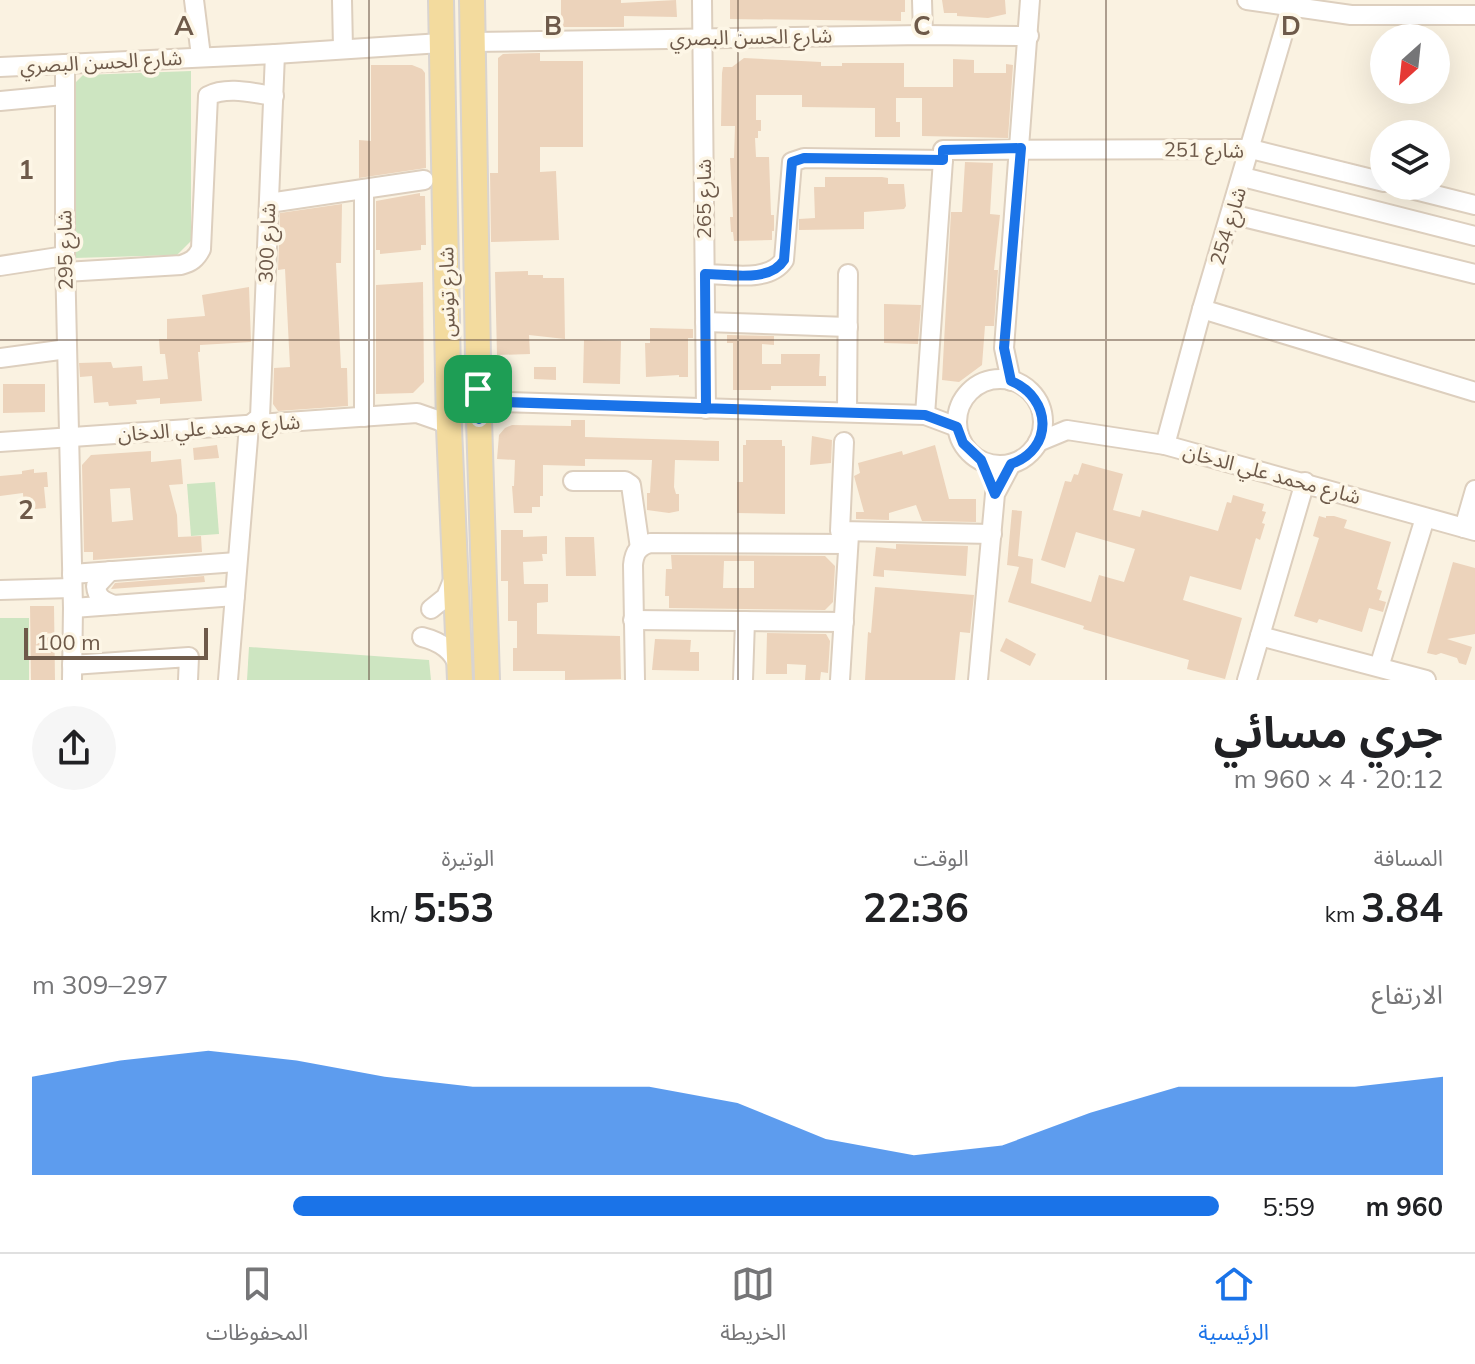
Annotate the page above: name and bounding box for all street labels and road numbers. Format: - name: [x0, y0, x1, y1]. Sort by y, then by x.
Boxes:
- street label: شارع الحسن البصري: [669, 23, 833, 54]
- street label: شارع الحسن البصري: [19, 45, 183, 82]
- street label: شارع 251: [1164, 136, 1244, 166]
- street label: شارع 265: [691, 159, 719, 239]
- street label: شارع 254: [1204, 184, 1254, 269]
- street label: شارع 300: [253, 202, 283, 284]
- street label: شارع 295: [51, 210, 81, 290]
- street label: شارع تونس: [433, 247, 463, 337]
- street label: شارع محمد علي الدخان: [117, 409, 301, 450]
- street label: شارع محمد علي الدخان: [1180, 438, 1364, 513]

